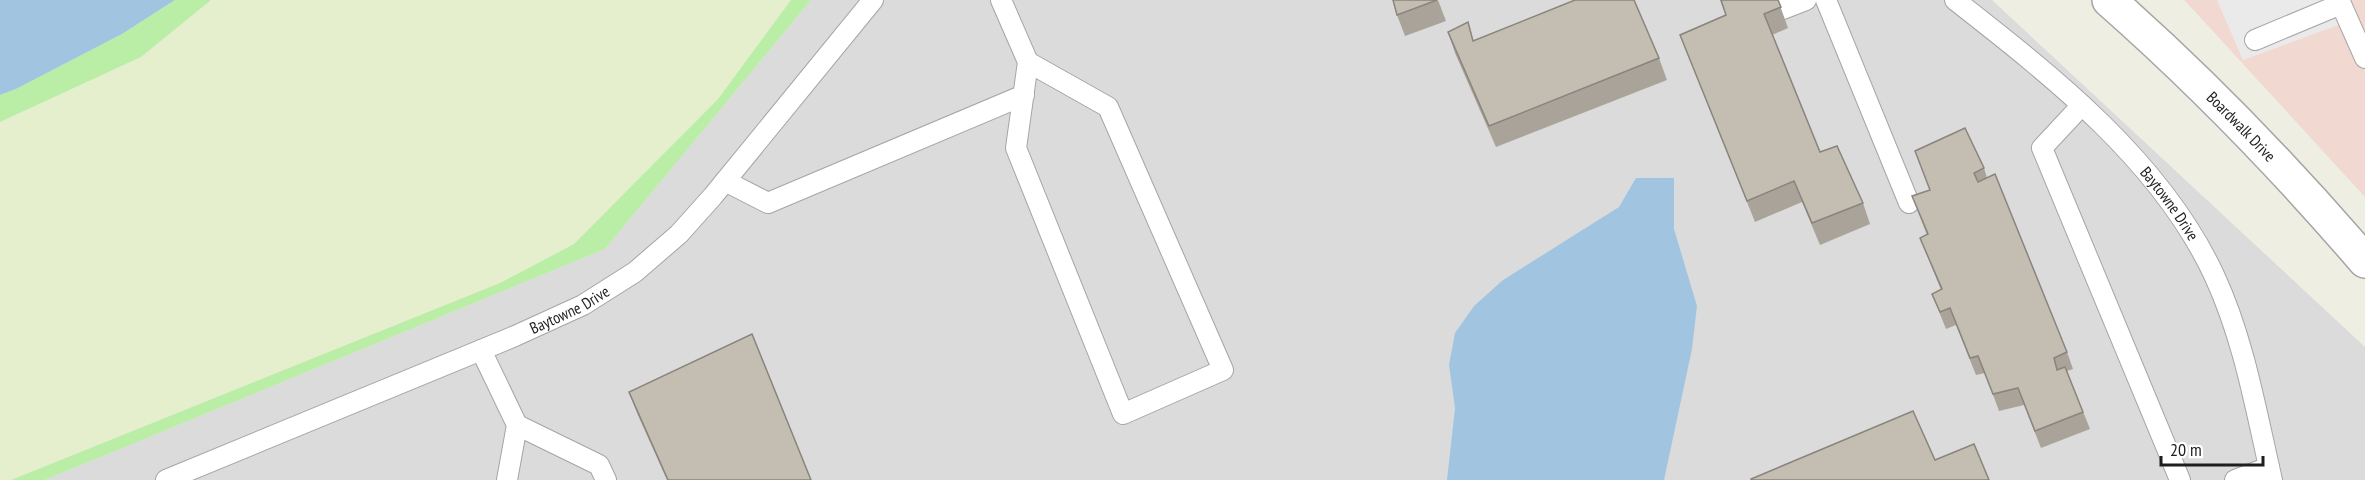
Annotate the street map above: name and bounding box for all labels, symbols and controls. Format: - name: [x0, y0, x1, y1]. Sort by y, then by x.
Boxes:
- street label: Boardwalk Drive: [2203, 87, 2280, 165]
- street label: Baytowne Drive: [2136, 162, 2203, 244]
- street label: Baytowne Drive: [526, 281, 613, 338]
- scale bar: [2161, 429, 2263, 467]
- text: 20 m: [2170, 438, 2202, 461]

